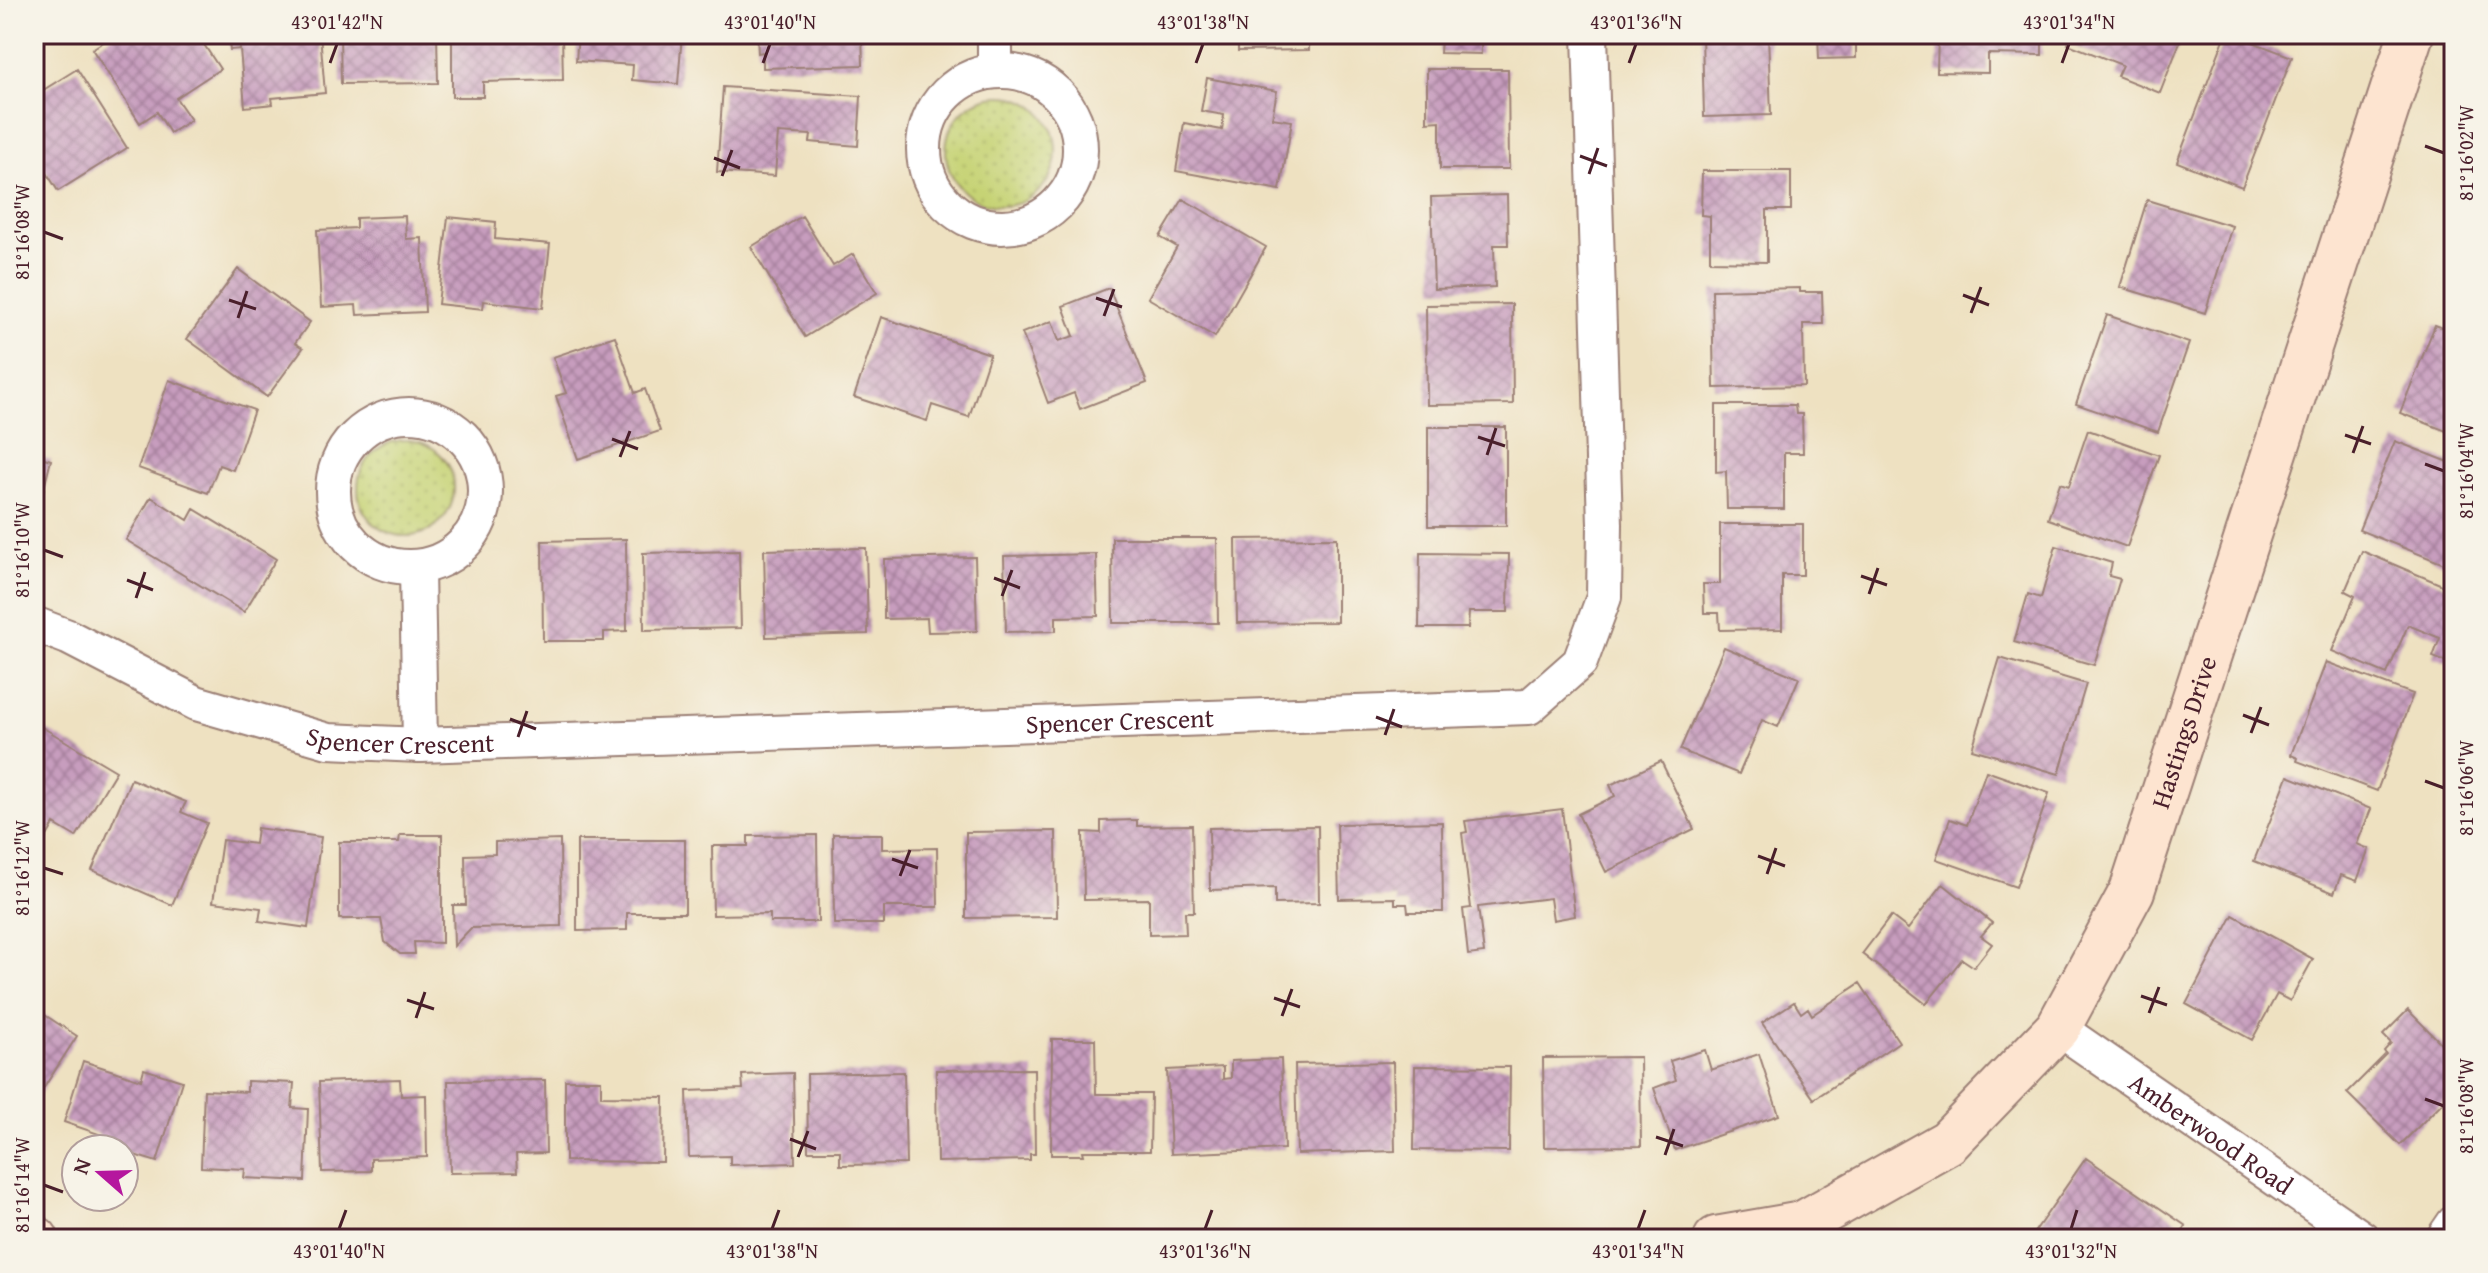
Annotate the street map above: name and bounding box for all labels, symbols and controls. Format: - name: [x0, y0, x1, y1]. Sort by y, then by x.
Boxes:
- text: 43°01'42"N: [291, 7, 383, 36]
- text: 43°01'40"N: [724, 7, 816, 36]
- text: 43°01'38"N: [1157, 7, 1249, 36]
- text: 43°01'36"N: [1590, 7, 1682, 36]
- text: 43°01'34"N: [2023, 7, 2115, 36]
- text: 81°16'02"W: [2451, 105, 2480, 201]
- text: 81°16'08"W: [7, 184, 36, 280]
- text: 81°16'04"W: [2451, 423, 2480, 519]
- text: 81°16'10"W: [7, 502, 36, 598]
- street label: Hastings Drive: [2140, 651, 2226, 813]
- street label: Spencer Crescent: [1025, 698, 1214, 743]
- street label: Spencer Crescent: [302, 716, 495, 764]
- text: 81°16'06"W: [2451, 740, 2480, 836]
- text: 81°16'12"W: [7, 820, 36, 916]
- text: 81°16'08"W: [2451, 1058, 2480, 1154]
- street label: Amberwood Road: [2121, 1063, 2301, 1204]
- north arrow: [60, 1133, 140, 1213]
- text: 81°16'14"W: [7, 1137, 36, 1233]
- text: N: [64, 1154, 99, 1179]
- text: 43°01'40"N: [293, 1236, 385, 1265]
- text: 43°01'38"N: [726, 1236, 818, 1265]
- text: 43°01'36"N: [1159, 1236, 1251, 1265]
- text: 43°01'34"N: [1592, 1236, 1684, 1265]
- text: 43°01'32"N: [2025, 1236, 2117, 1265]

